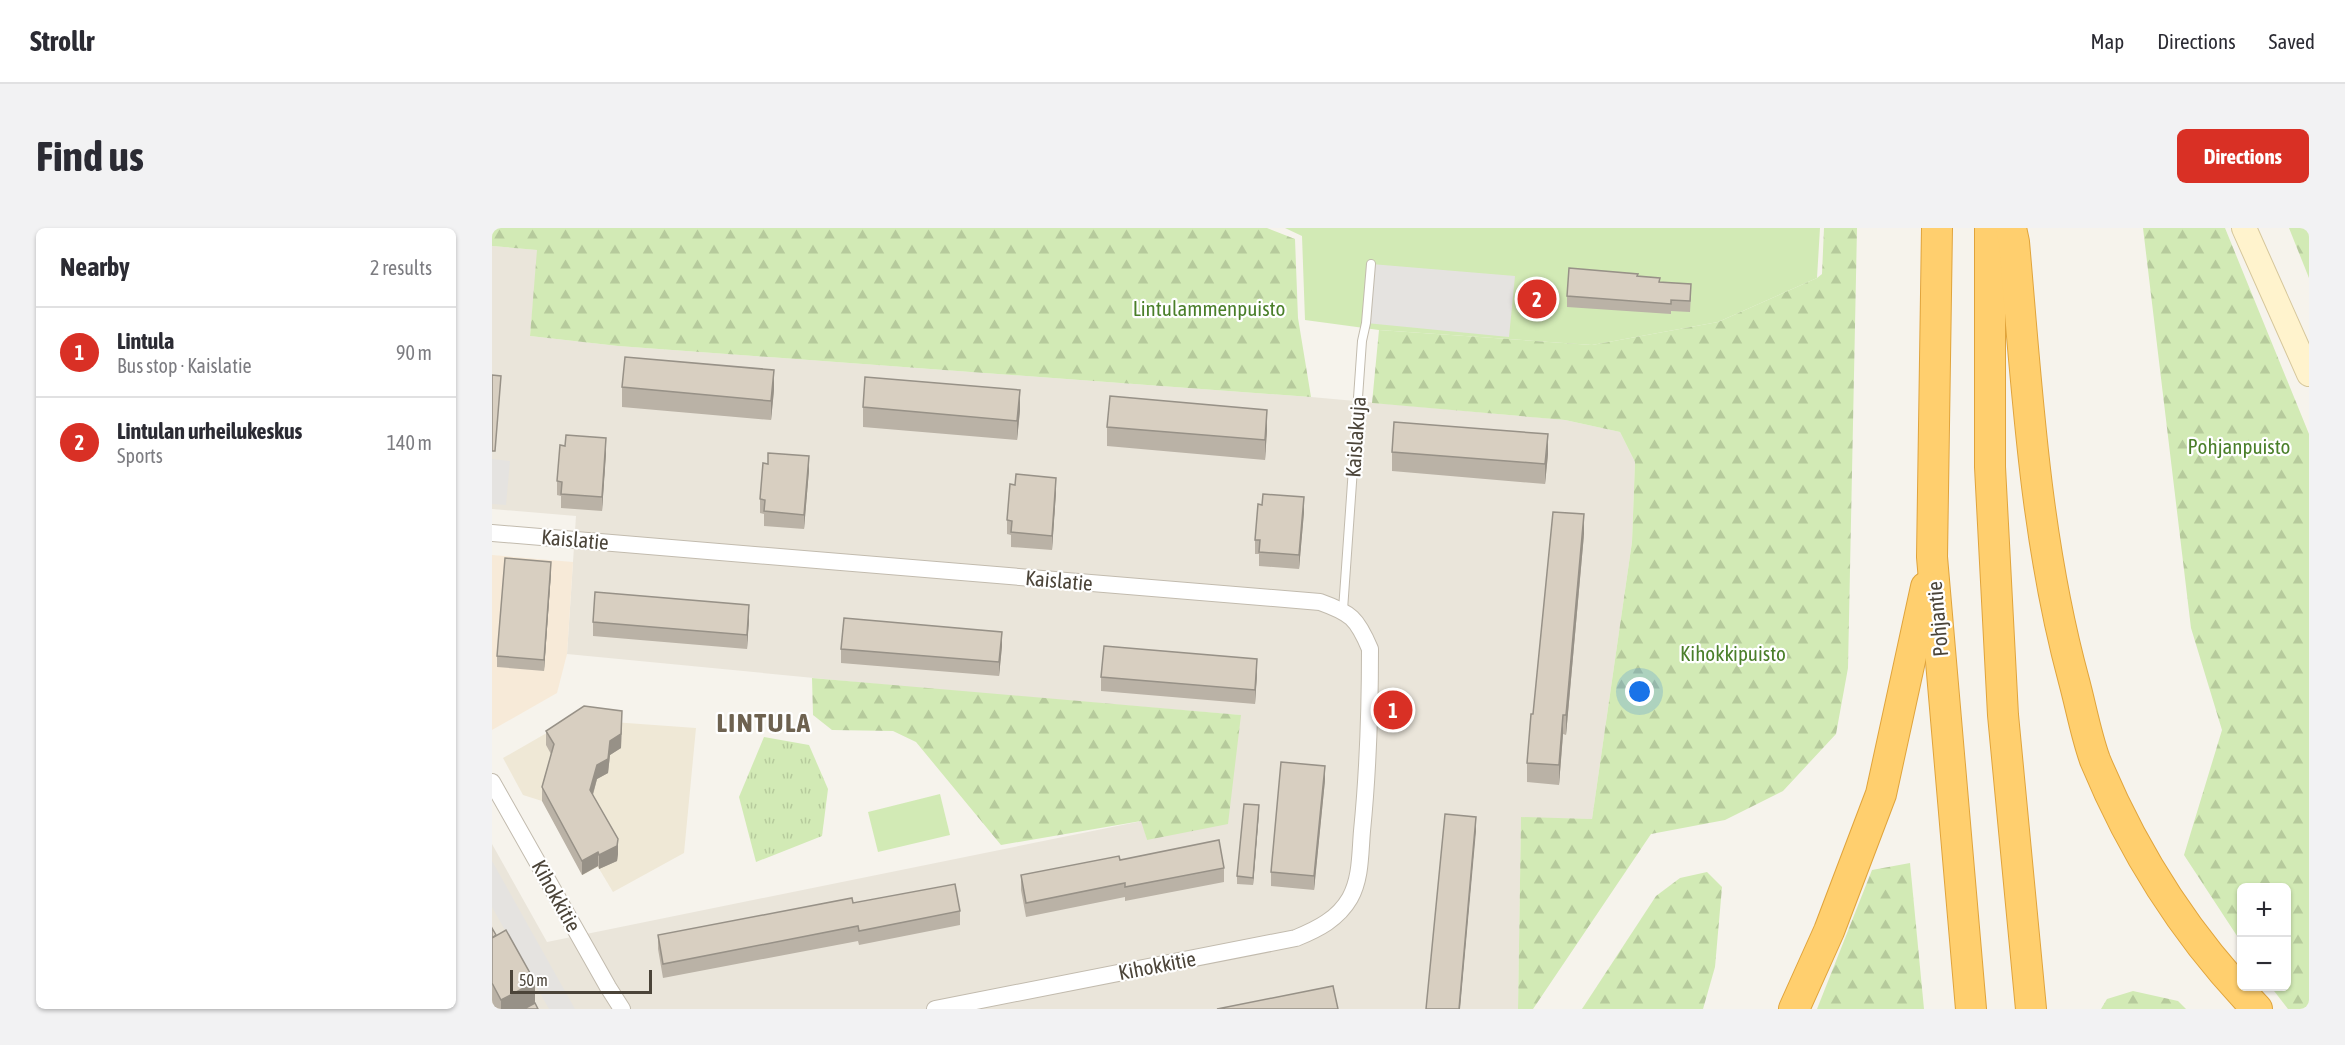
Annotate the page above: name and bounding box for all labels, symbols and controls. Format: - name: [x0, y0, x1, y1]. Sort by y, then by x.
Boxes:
- text: Strollr: [30, 25, 94, 57]
- text: Map: [2090, 29, 2124, 53]
- text: Directions: [2157, 29, 2236, 53]
- text: Saved: [2269, 29, 2315, 53]
- button: Directions: [2177, 129, 2309, 183]
- text: Find us: [36, 132, 144, 180]
- text: Nearby: [60, 252, 130, 282]
- text: 2 results: [370, 256, 432, 279]
- pin: 2: [1518, 276, 1556, 322]
- park label: Lintulammenpuisto: [1133, 296, 1285, 320]
- text: Lintula: [117, 328, 174, 354]
- text: 1: [75, 341, 84, 364]
- text: 90 m: [396, 341, 432, 364]
- text: Bus stop · Kaislatie: [117, 354, 252, 377]
- street label: Kaislakuja: [1340, 396, 1370, 478]
- text: Lintulan urheilukeskus: [117, 418, 302, 444]
- text: 2: [75, 431, 84, 454]
- text: 140 m: [387, 431, 432, 454]
- park label: Pohjanpuisto: [2188, 434, 2290, 458]
- text: Sports: [117, 444, 163, 467]
- street label: Kaislatie: [540, 524, 610, 554]
- street label: Kaislatie: [1024, 565, 1094, 595]
- street label: Pohjantie: [1922, 581, 1952, 658]
- park label: Kihokkipuisto: [1680, 641, 1786, 665]
- your location: [1625, 677, 1654, 706]
- pin: 1: [1374, 688, 1412, 732]
- district label: LINTULA: [716, 707, 812, 738]
- street label: Kihokkitie: [527, 855, 586, 936]
- map controls: [2237, 883, 2291, 991]
- button: +: [2237, 883, 2291, 937]
- button: −: [2237, 937, 2291, 991]
- street label: Kihokkitie: [1116, 946, 1198, 984]
- scale bar: [510, 967, 652, 994]
- text: 50 m: [519, 971, 548, 989]

